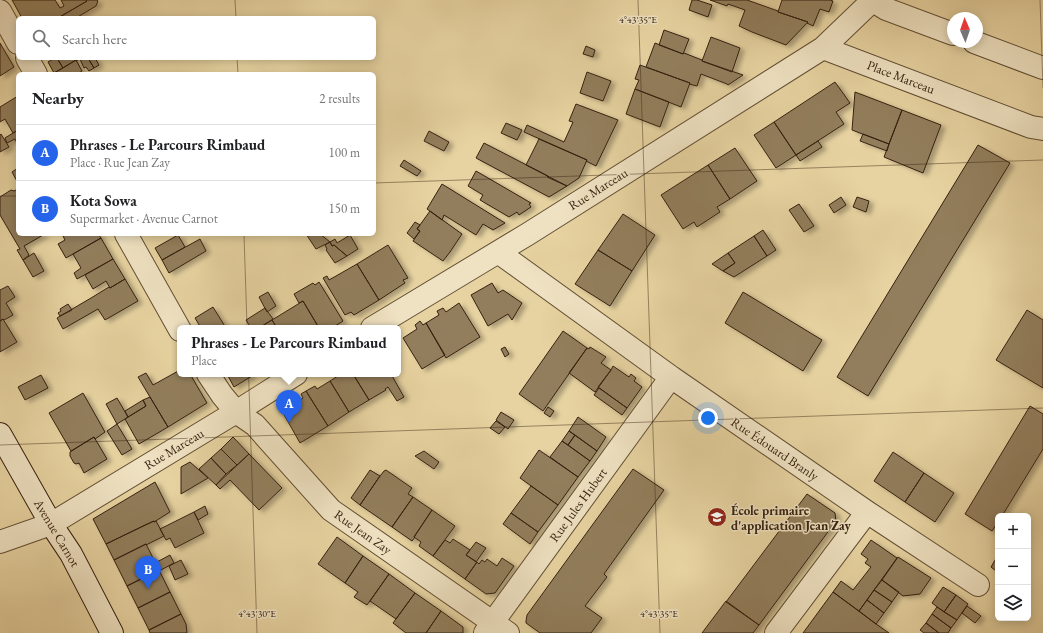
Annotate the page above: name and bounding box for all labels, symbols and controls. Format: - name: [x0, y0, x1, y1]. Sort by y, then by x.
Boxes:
- north arrow: [947, 12, 983, 48]
- text: 4°43'35"E: [619, 13, 657, 26]
- search box: [16, 16, 376, 60]
- icon: search: [30, 27, 52, 49]
- text: Search here: [62, 29, 127, 48]
- street label: Place Marceau: [865, 56, 937, 98]
- text: Nearby: [32, 87, 84, 109]
- text: 2 results: [319, 90, 360, 107]
- text: Phrases - Le Parcours Rimbaud: [70, 135, 265, 154]
- text: A: [40, 144, 50, 161]
- text: 100 m: [329, 144, 360, 161]
- text: Place · Rue Jean Zay: [70, 154, 170, 171]
- street label: Rue Marceau: [565, 164, 631, 214]
- text: Kota Sowa: [70, 191, 137, 210]
- text: B: [41, 200, 49, 217]
- text: 150 m: [329, 200, 360, 217]
- text: Supermarket · Avenue Carnot: [70, 210, 218, 227]
- popup: [177, 325, 401, 377]
- text: Phrases - Le Parcours Rimbaud: [191, 333, 387, 352]
- text: Place: [191, 352, 217, 369]
- pin: A: [276, 390, 302, 423]
- your location: [698, 408, 718, 428]
- street label: Rue Édouard Branly: [728, 413, 822, 485]
- street label: Rue Marceau: [141, 424, 207, 474]
- street label: Rue Jules Hubert: [545, 465, 611, 545]
- street label: Avenue Carnot: [30, 495, 84, 570]
- place label: École primaire d'application Jean Zay: [731, 502, 851, 534]
- street label: Rue Jean Zay: [331, 506, 395, 558]
- school or university icon: École primaire d'application Jean Zay: [706, 506, 728, 528]
- map controls: [995, 513, 1031, 621]
- button: +: [995, 513, 1031, 549]
- button: −: [995, 549, 1031, 585]
- pin: B: [135, 556, 161, 589]
- button: layers: [995, 585, 1031, 621]
- text: 4°43'30"E: [238, 607, 276, 620]
- text: 4°43'35"E: [640, 607, 678, 620]

